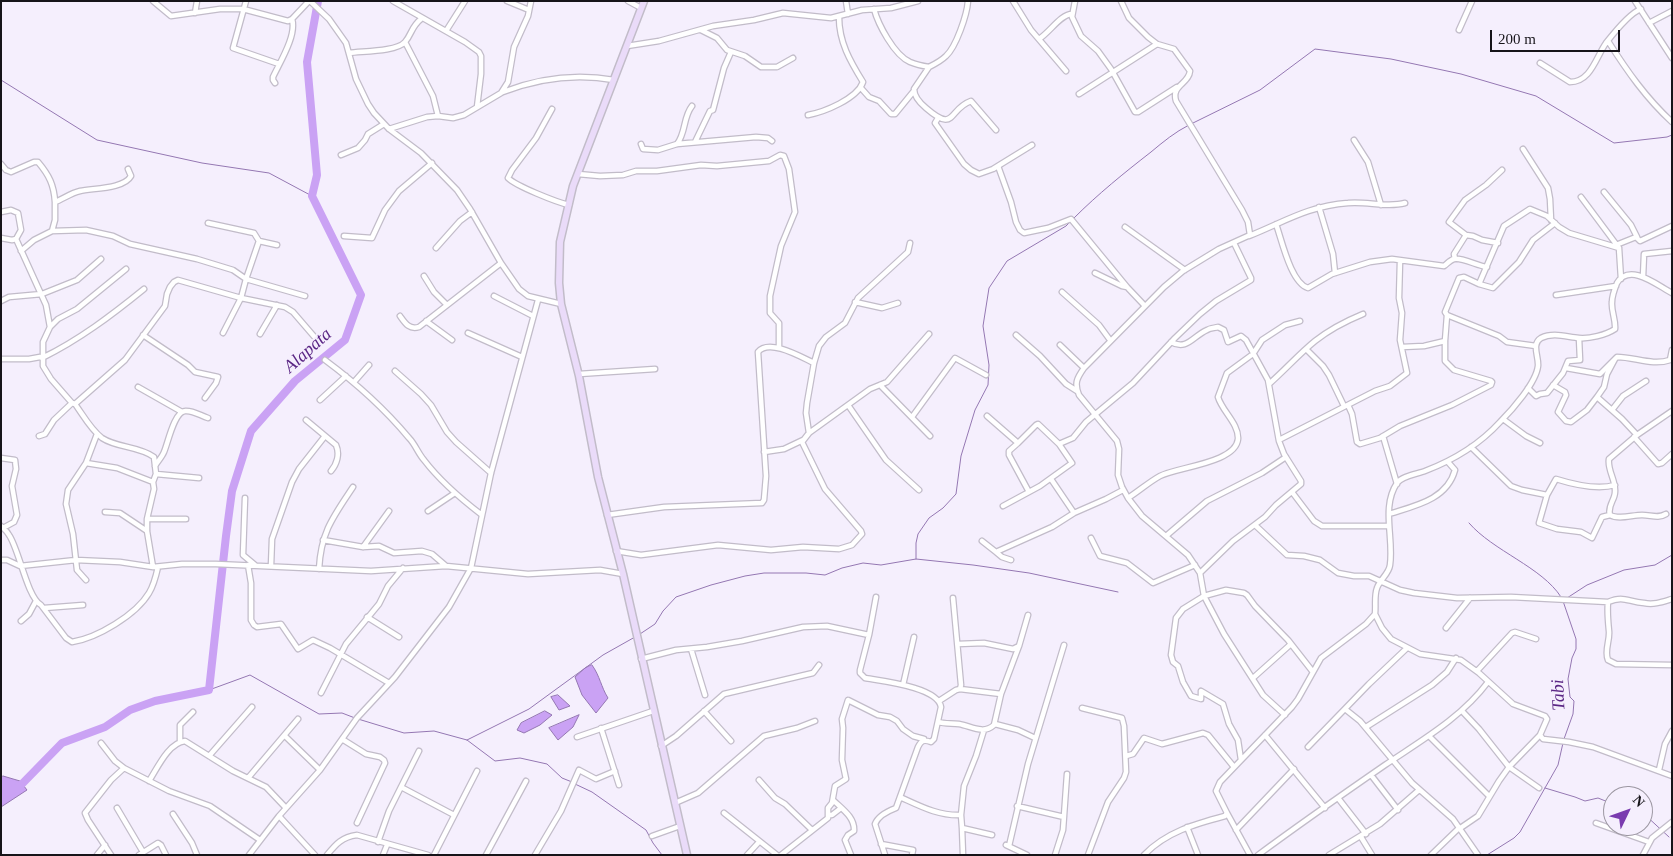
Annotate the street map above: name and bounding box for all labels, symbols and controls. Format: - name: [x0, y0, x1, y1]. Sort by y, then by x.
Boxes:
- scale bar: [1493, 20, 1623, 52]
- text: 200 m: [1498, 31, 1536, 47]
- water label: Alapata: [280, 324, 336, 378]
- water label: Tabi: [1547, 679, 1571, 711]
- north arrow: [1603, 786, 1653, 836]
- text: N: [1630, 793, 1648, 810]

